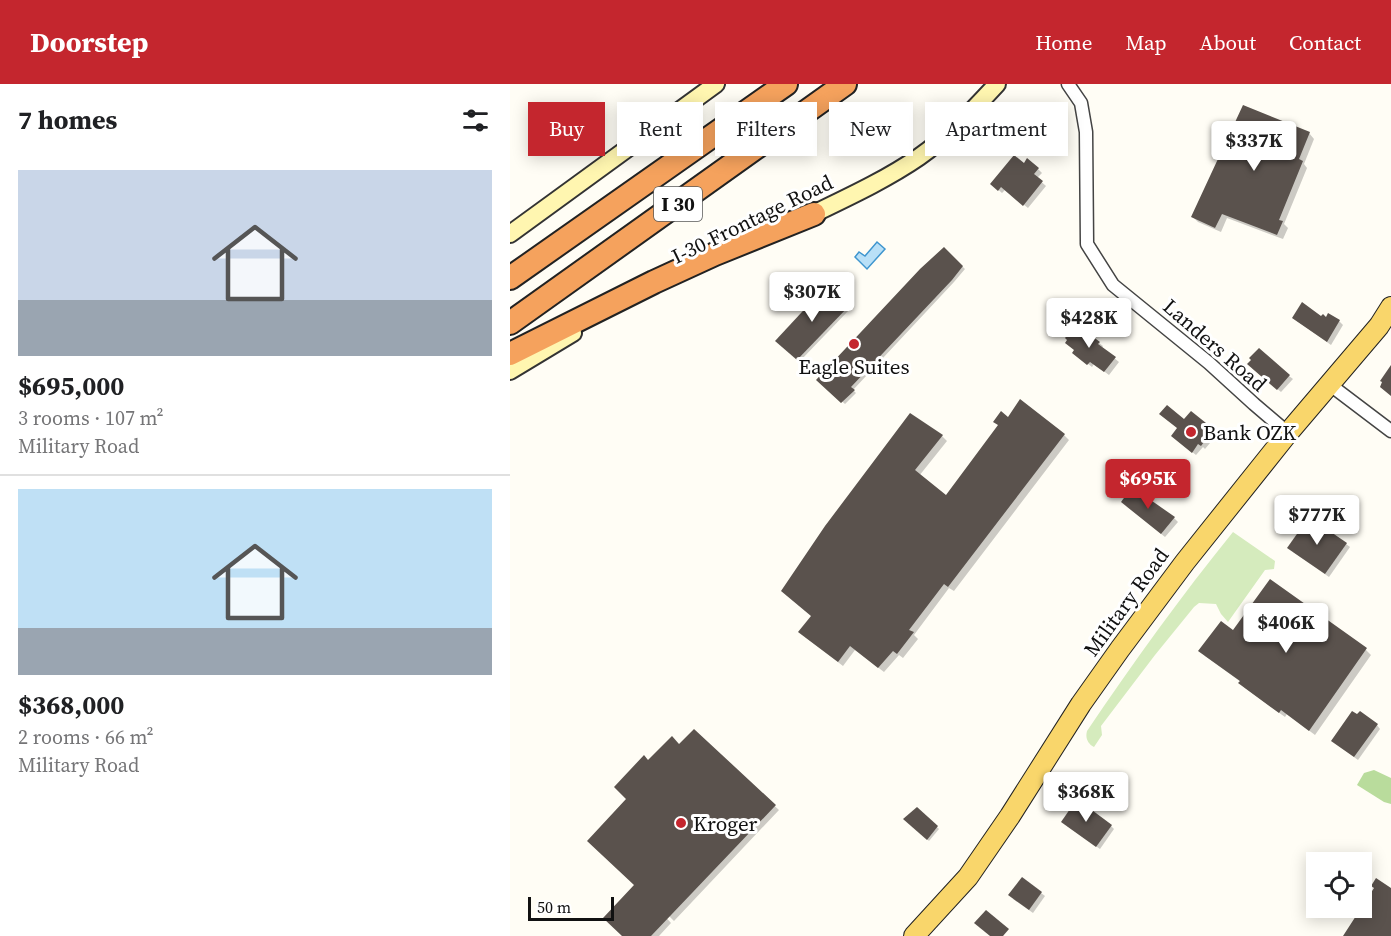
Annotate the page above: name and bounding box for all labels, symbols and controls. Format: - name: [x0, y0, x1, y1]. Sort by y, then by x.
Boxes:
- text: Doorstep: [30, 23, 148, 61]
- text: Home: [1035, 28, 1093, 57]
- text: Map: [1126, 28, 1167, 57]
- text: About: [1200, 28, 1256, 57]
- text: Contact: [1289, 28, 1361, 57]
- text: 7 homes: [18, 102, 117, 138]
- chip: Buy: [528, 102, 605, 156]
- chip: Rent: [617, 102, 703, 156]
- chip: Filters: [715, 102, 817, 156]
- chip: New: [829, 102, 913, 156]
- chip: Apartment: [925, 102, 1068, 156]
- icon: filters: [459, 104, 492, 137]
- pin: $337K: [1212, 121, 1296, 172]
- text: $337K: [1225, 126, 1283, 154]
- street label: I-30 Frontage Road: [667, 167, 838, 271]
- road number: I 30: [654, 187, 702, 221]
- icon: home: [201, 209, 309, 317]
- pin: $307K: [770, 272, 854, 323]
- text: $307K: [783, 277, 841, 305]
- street label: Landers Road: [1157, 292, 1273, 398]
- pin: $428K: [1047, 298, 1131, 349]
- text: $428K: [1060, 303, 1118, 331]
- marker: Eagle Suites: [847, 337, 861, 351]
- place label: Eagle Suites: [798, 352, 910, 381]
- text: $695,000: [18, 368, 124, 404]
- text: 3 rooms · 107 m²: [18, 404, 164, 432]
- place label: Bank OZK: [1203, 418, 1296, 447]
- marker: Bank OZK: [1184, 425, 1198, 439]
- text: Military Road: [18, 432, 139, 460]
- pin: $695K: [1106, 459, 1190, 510]
- text: $695K: [1119, 464, 1177, 492]
- pin: $777K: [1275, 495, 1359, 546]
- text: $777K: [1288, 500, 1346, 528]
- icon: home: [201, 528, 309, 636]
- street label: Military Road: [1077, 542, 1175, 662]
- pin: $406K: [1244, 603, 1328, 654]
- text: $406K: [1257, 608, 1315, 636]
- text: $368,000: [18, 687, 124, 723]
- text: 2 rooms · 66 m²: [18, 723, 154, 751]
- text: Military Road: [18, 751, 139, 779]
- pin: $368K: [1044, 772, 1128, 823]
- text: $368K: [1057, 777, 1115, 805]
- place label: Kroger: [693, 809, 758, 838]
- marker: Kroger: [674, 816, 688, 830]
- map controls: [1306, 852, 1372, 918]
- button: locate: [1306, 852, 1372, 918]
- scale bar: [528, 894, 614, 922]
- text: 50 m: [537, 896, 571, 918]

